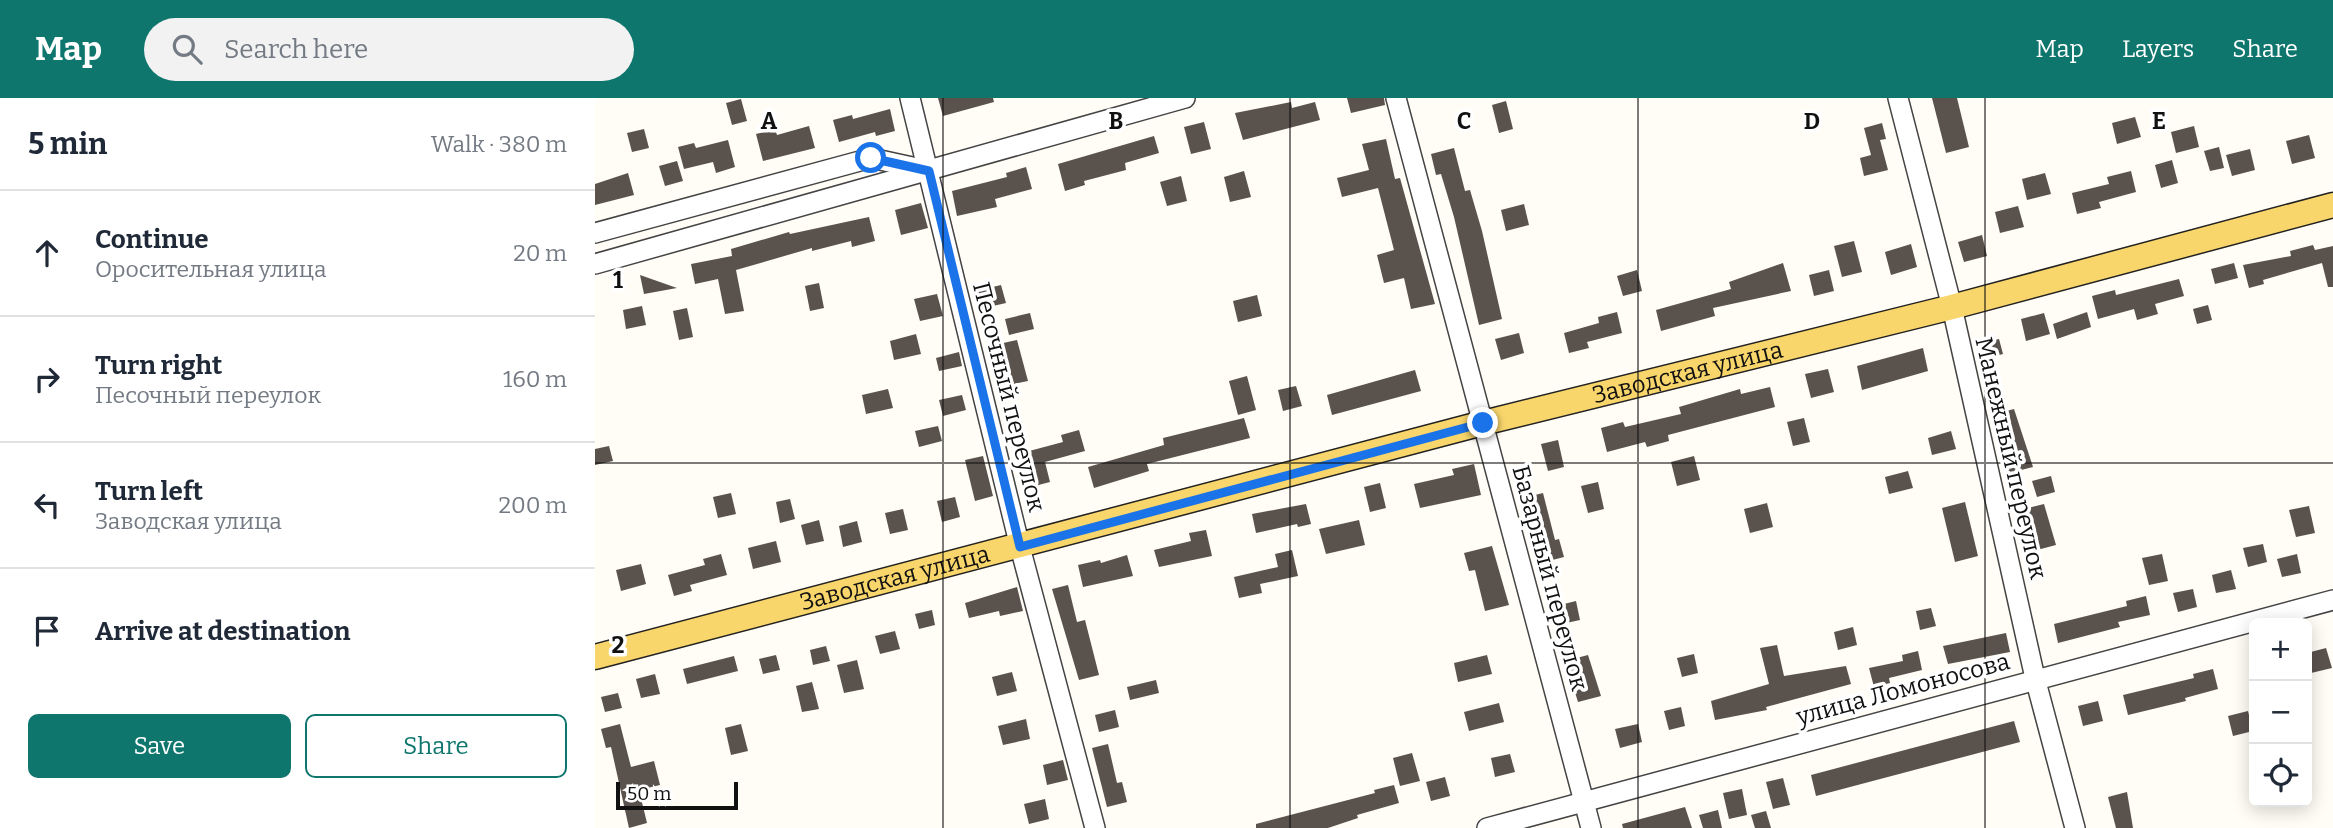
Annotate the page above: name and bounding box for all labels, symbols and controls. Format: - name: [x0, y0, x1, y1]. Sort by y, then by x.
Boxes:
- search box: [144, 18, 634, 81]
- text: Map: [35, 29, 102, 69]
- icon: search: [168, 30, 206, 68]
- text: Search here: [224, 34, 368, 65]
- text: Map: [2036, 35, 2084, 63]
- text: Layers: [2122, 35, 2194, 63]
- text: Share: [2232, 35, 2298, 63]
- text: A: [761, 107, 778, 135]
- text: B: [1109, 107, 1123, 135]
- text: C: [1457, 107, 1471, 135]
- text: D: [1804, 107, 1820, 135]
- text: E: [2152, 107, 2166, 135]
- text: 5 min: [28, 126, 107, 162]
- text: Walk · 380 m: [431, 130, 567, 158]
- route start: [855, 142, 886, 173]
- text: Continue: [95, 224, 209, 255]
- icon: ahead: [28, 234, 66, 272]
- text: 20 m: [513, 239, 567, 267]
- text: Оросительная улица: [95, 255, 327, 283]
- text: 1: [613, 266, 623, 294]
- street label: Песочный переулок: [967, 279, 1051, 515]
- street label: Манежный переулок: [1970, 334, 2052, 582]
- street label: Заводская улица: [1589, 335, 1786, 409]
- text: Turn right: [95, 350, 222, 381]
- icon: right: [28, 360, 66, 398]
- text: 160 m: [503, 365, 567, 393]
- text: Песочный переулок: [95, 381, 321, 409]
- route end: [1467, 407, 1498, 438]
- street label: Базарный переулок: [1506, 462, 1594, 694]
- text: Turn left: [95, 476, 203, 507]
- icon: left: [28, 486, 66, 524]
- text: 200 m: [498, 491, 567, 519]
- text: Заводская улица: [95, 507, 282, 535]
- street label: Заводская улица: [797, 540, 993, 616]
- icon: arrive: [28, 612, 66, 650]
- text: Arrive at destination: [95, 616, 350, 647]
- map controls: [2249, 618, 2312, 807]
- button: +: [2249, 618, 2312, 681]
- text: 2: [612, 631, 625, 659]
- street label: улица Ломоносова: [1792, 647, 2013, 731]
- button: −: [2249, 681, 2312, 744]
- button: Save: [28, 714, 291, 778]
- button: Share: [305, 714, 567, 778]
- button: locate: [2249, 744, 2312, 807]
- scale bar: [616, 779, 739, 811]
- text: 50 m: [627, 782, 671, 805]

